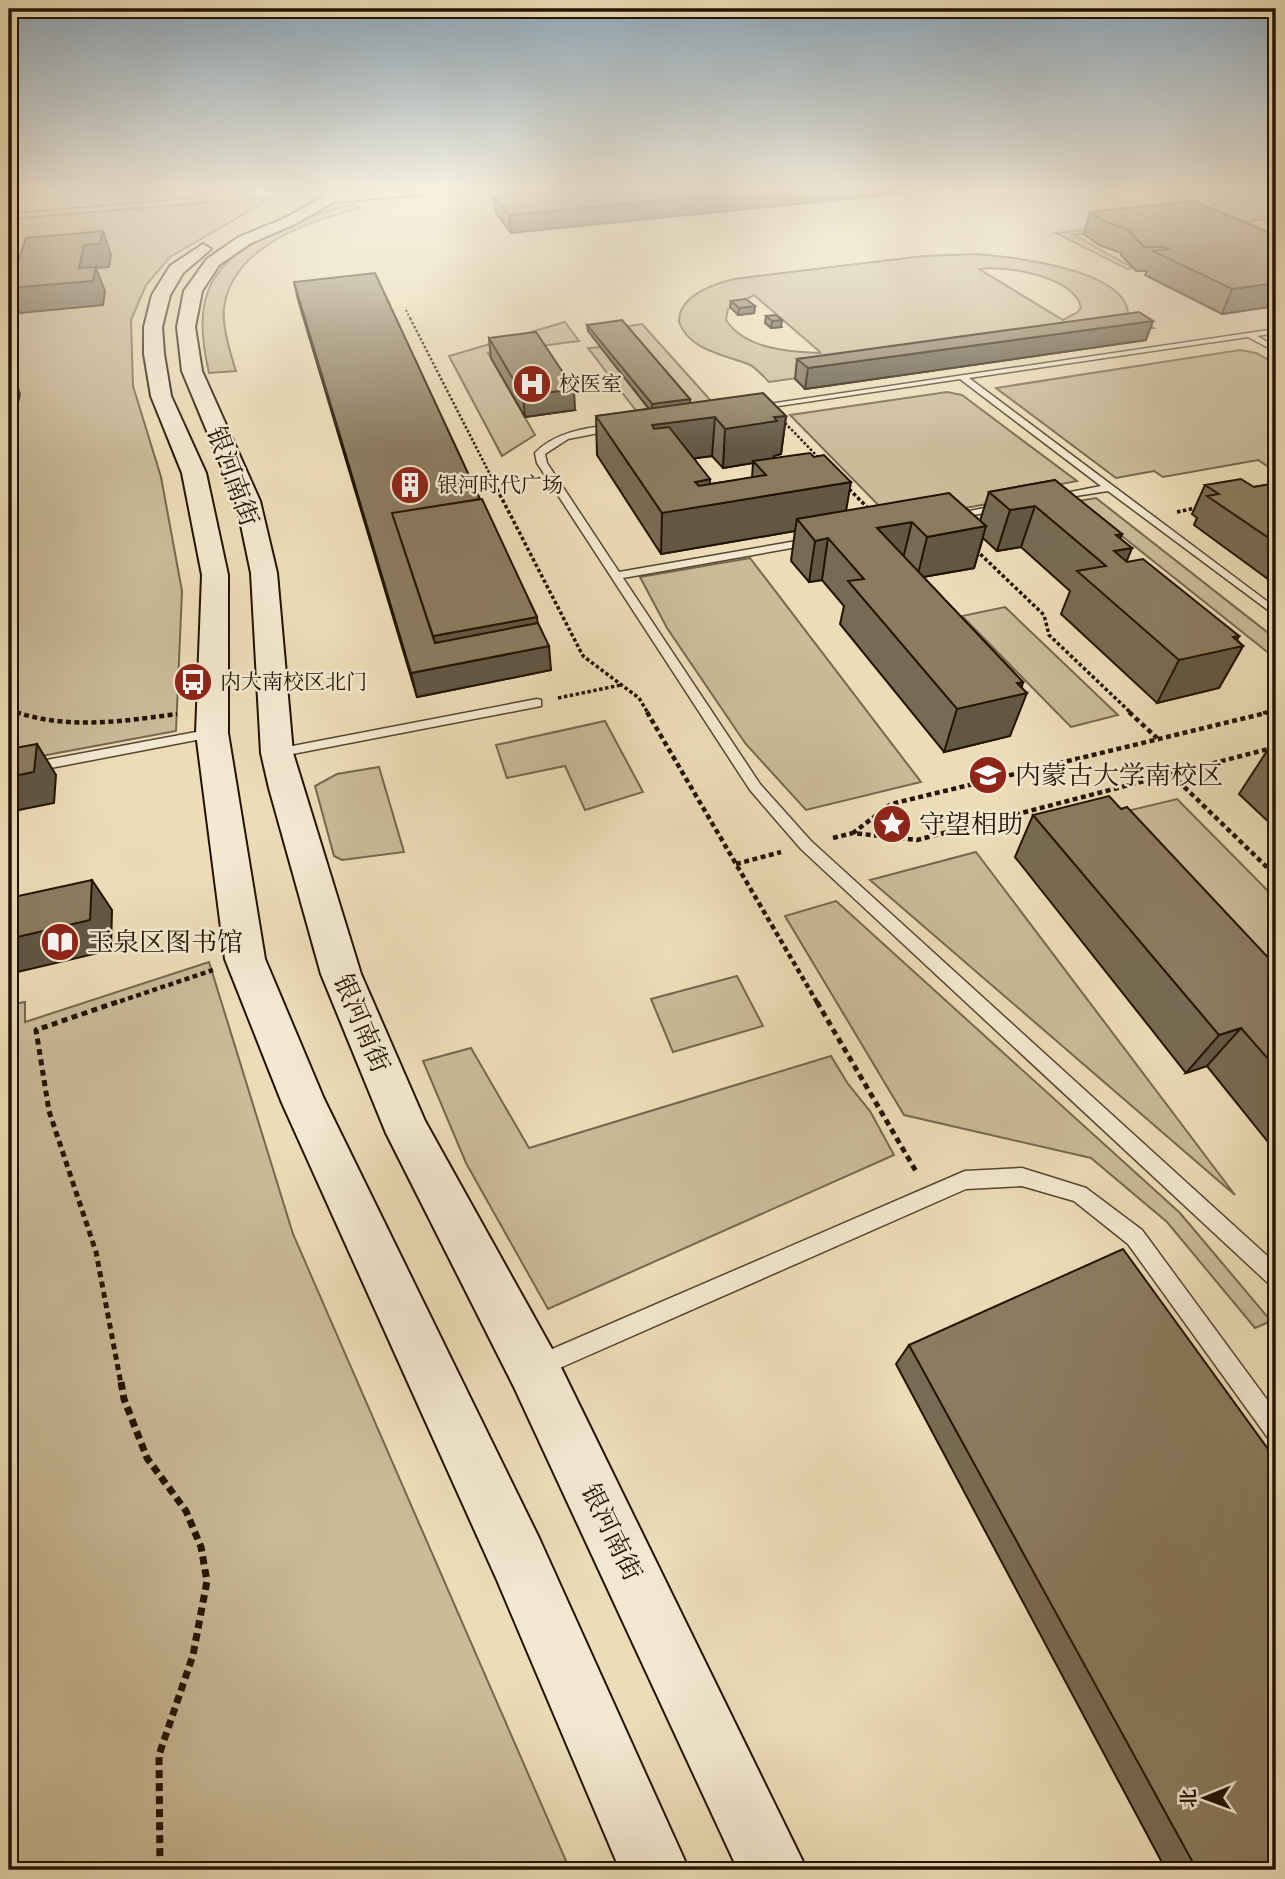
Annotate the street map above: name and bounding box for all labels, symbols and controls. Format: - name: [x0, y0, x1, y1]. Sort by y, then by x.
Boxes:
- hospital icon: 校医室: [511, 363, 553, 405]
- place label: 校医室: [559, 371, 622, 397]
- street label: 银河南街: [200, 422, 266, 530]
- building icon: 银河时代广场: [389, 464, 431, 506]
- place label: 银河时代广场: [437, 472, 563, 498]
- bus stop icon: 内大南校区北门: [172, 661, 214, 703]
- place label: 内大南校区北门: [220, 669, 367, 695]
- school or university icon: 内蒙古大学南校区: [967, 754, 1009, 796]
- place label: 内蒙古大学南校区: [1015, 759, 1223, 791]
- place icon: 守望相助: [871, 803, 913, 845]
- place label: 守望相助: [919, 808, 1023, 840]
- library icon: 玉泉区图书馆: [39, 921, 81, 963]
- place label: 玉泉区图书馆: [87, 926, 243, 958]
- street label: 银河南街: [327, 969, 397, 1077]
- street label: 银河南街: [575, 1478, 649, 1586]
- north arrow: [1170, 1764, 1240, 1834]
- text: 北: [1177, 1789, 1200, 1808]

